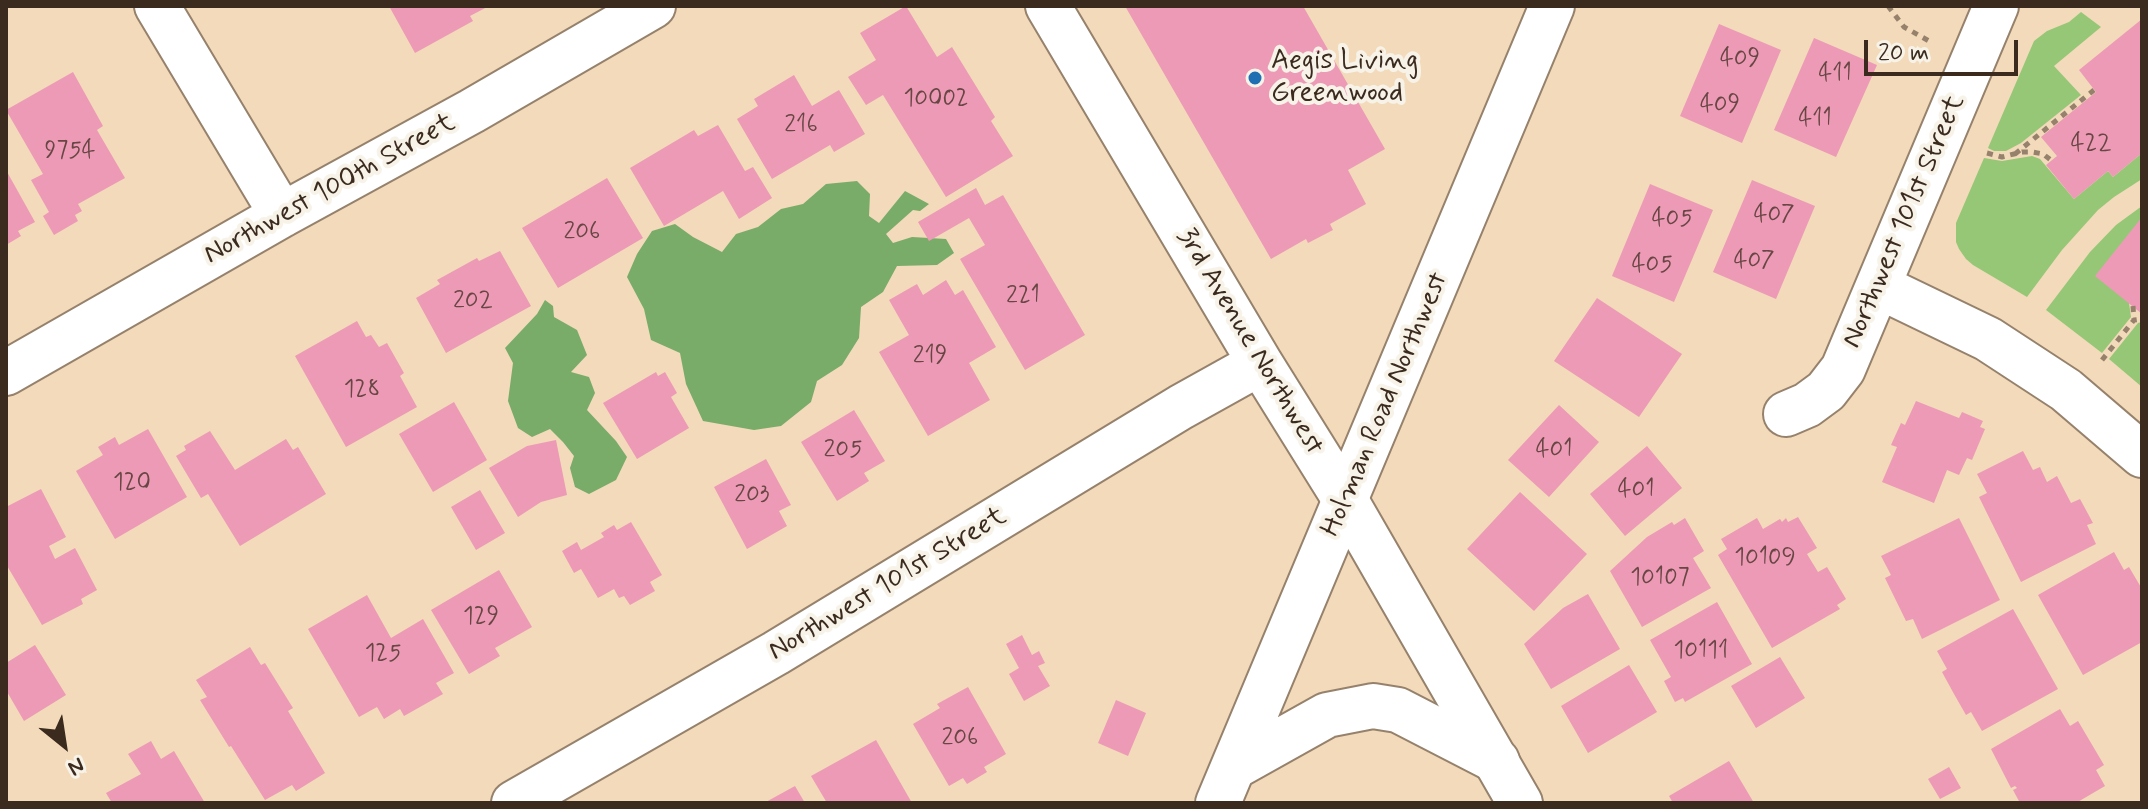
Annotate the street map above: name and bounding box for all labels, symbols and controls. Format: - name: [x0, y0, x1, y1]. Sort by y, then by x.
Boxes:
- scale bar: [1868, 24, 2022, 74]
- text: 20 m: [1878, 38, 1929, 69]
- place label: Aegis Living Greenwood: [1271, 45, 1418, 111]
- house number: 409: [1720, 46, 1760, 74]
- house number: 411: [1818, 61, 1852, 89]
- marker: Aegis Living Greenwood: [1246, 69, 1264, 87]
- house number: 10002: [904, 86, 968, 114]
- street label: Northwest 101st Street: [1836, 90, 1974, 354]
- house number: 409: [1700, 92, 1740, 120]
- house number: 411: [1798, 106, 1832, 134]
- street label: Northwest 100th Street: [199, 107, 461, 273]
- house number: 216: [784, 112, 818, 140]
- house number: 422: [2071, 131, 2111, 159]
- house number: 9754: [44, 138, 96, 166]
- house number: 407: [1753, 202, 1795, 230]
- house number: 405: [1651, 206, 1693, 234]
- house number: 206: [564, 219, 600, 247]
- street label: 3rd Avenue Northwest: [1168, 223, 1330, 461]
- house number: 407: [1733, 248, 1775, 276]
- house number: 405: [1631, 252, 1673, 280]
- street label: Holman Road Northwest: [1315, 268, 1457, 542]
- house number: 221: [1006, 283, 1040, 311]
- house number: 202: [453, 288, 493, 316]
- house number: 219: [913, 343, 947, 371]
- house number: 128: [344, 377, 380, 405]
- house number: 205: [824, 437, 862, 465]
- house number: 401: [1535, 437, 1573, 465]
- house number: 120: [113, 470, 151, 498]
- house number: 401: [1617, 477, 1655, 505]
- house number: 203: [734, 482, 770, 510]
- street label: Northwest 101st Street: [763, 501, 1013, 669]
- house number: 10109: [1734, 545, 1796, 573]
- house number: 10107: [1630, 565, 1690, 593]
- house number: 129: [463, 604, 499, 632]
- house number: 10111: [1674, 638, 1728, 666]
- house number: 125: [365, 641, 401, 669]
- north arrow: [24, 705, 104, 785]
- house number: 206: [942, 725, 978, 753]
- text: N: [63, 750, 89, 782]

